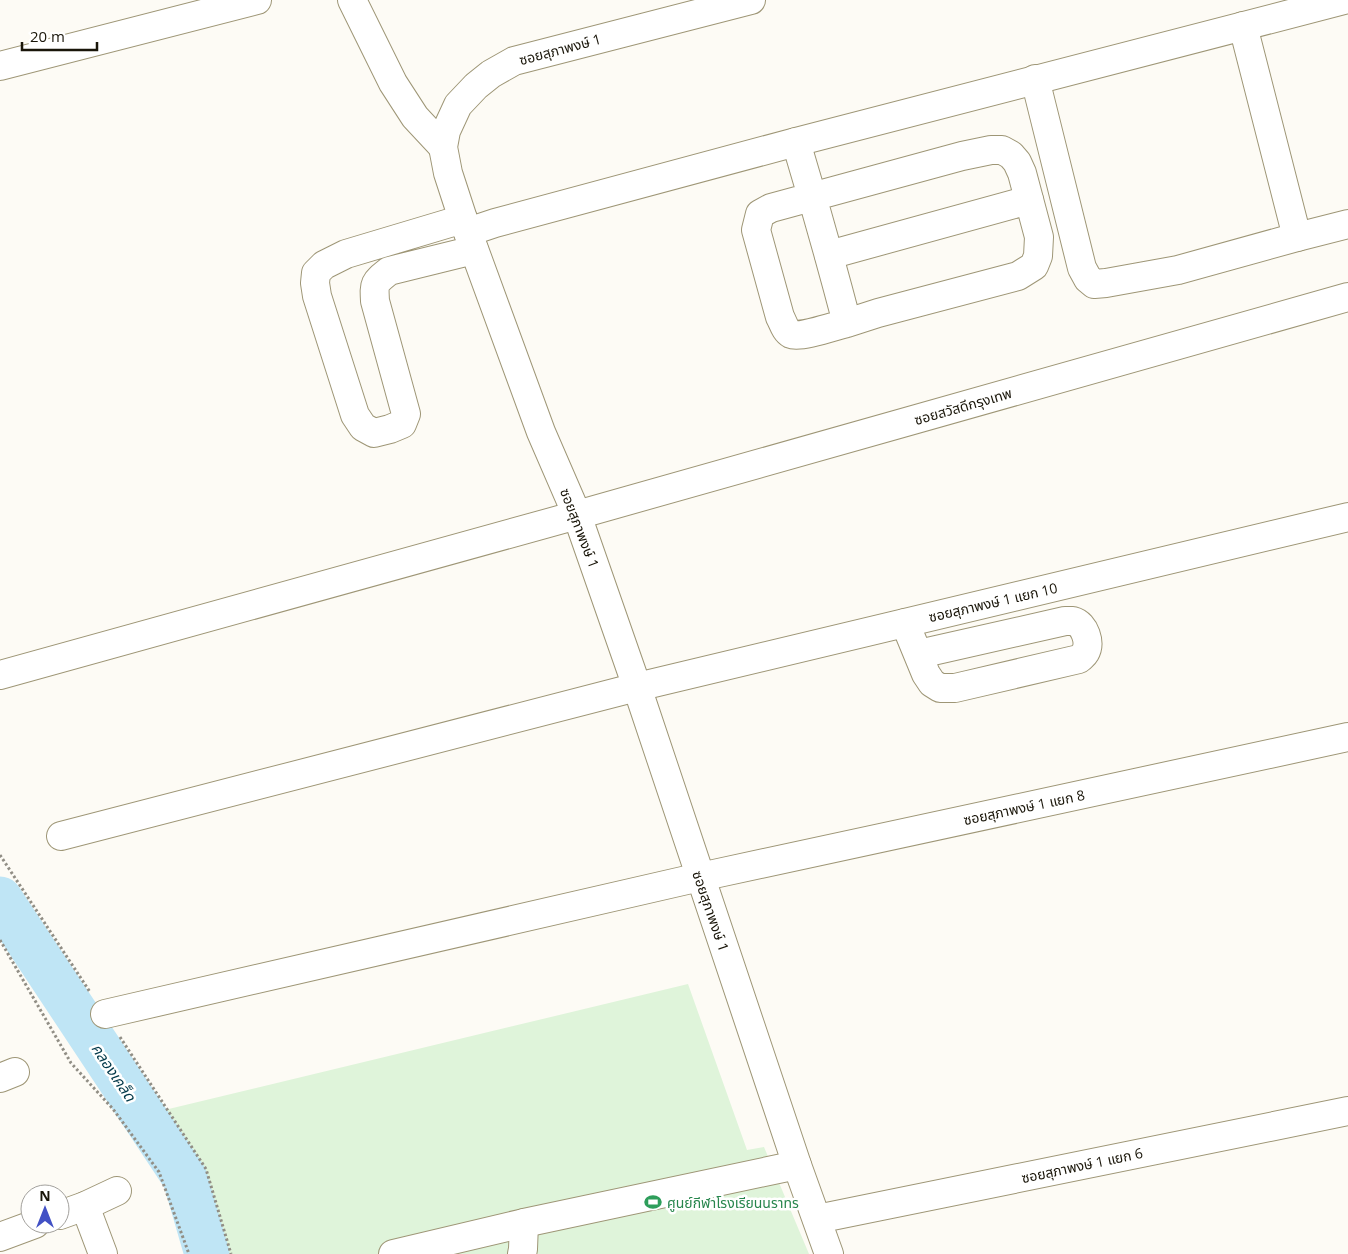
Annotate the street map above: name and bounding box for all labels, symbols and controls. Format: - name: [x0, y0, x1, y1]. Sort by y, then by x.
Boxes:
- scale bar: [22, 20, 98, 52]
- text: 20 m: [30, 26, 65, 46]
- street label: ซอยสุภาพงษ์ 1: [517, 29, 603, 69]
- street label: ซอยสวัสดีกรุงเทพ: [912, 383, 1014, 429]
- street label: ซอยสุภาพงษ์ 1: [556, 485, 604, 571]
- street label: ซอยสุภาพงษ์ 1 แยก 10: [927, 578, 1059, 626]
- street label: ซอยสุภาพงษ์ 1 แยก 8: [962, 785, 1086, 829]
- street label: ซอยสุภาพงษ์ 1: [688, 868, 734, 954]
- water label: คลองเคล็ด: [87, 1039, 141, 1105]
- street label: ซอยสุภาพงษ์ 1 แยก 6: [1020, 1143, 1144, 1187]
- north arrow: [20, 1184, 70, 1234]
- text: N: [39, 1186, 51, 1205]
- sports icon: ศูนย์กีฬาโรงเรียนนราทร: [643, 1192, 663, 1212]
- place label: ศูนย์กีฬาโรงเรียนนราทร: [667, 1193, 799, 1212]

